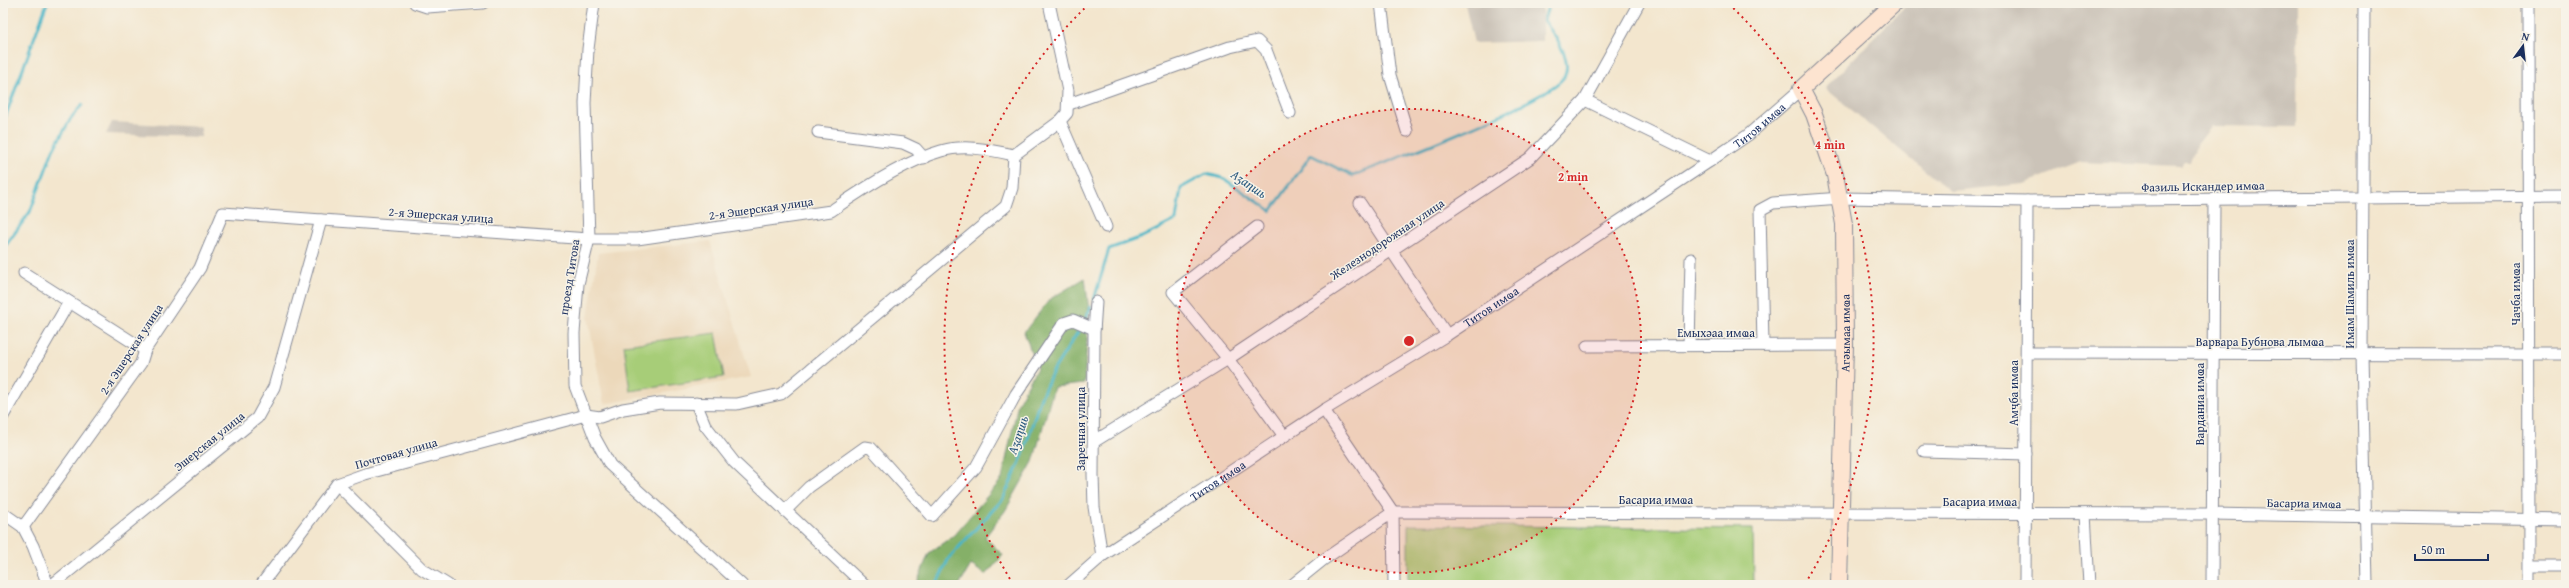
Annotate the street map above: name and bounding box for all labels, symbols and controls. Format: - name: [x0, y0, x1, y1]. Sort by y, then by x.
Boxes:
- north arrow: [2503, 26, 2543, 66]
- text: N: [2520, 28, 2532, 45]
- street label: Титов имҩа: [1729, 98, 1789, 151]
- text: 4 min: [1815, 136, 1845, 153]
- water label: Аӡаԥшь: [1226, 164, 1271, 203]
- text: 2 min: [1558, 168, 1588, 185]
- street label: Фазиль Искандер имҩа: [2141, 176, 2265, 196]
- street label: 2-я Эшерская улица: [708, 192, 814, 224]
- street label: Железнодорожная улица: [1326, 194, 1448, 284]
- street label: 2-я Эшерская улица: [388, 203, 494, 227]
- street label: проезд Титова: [555, 238, 583, 316]
- street label: Имам Шамиль имҩа: [2341, 239, 2358, 348]
- street label: Чачба имҩа: [2507, 262, 2524, 325]
- street label: Титов имҩа: [1460, 281, 1522, 331]
- street label: Агәымаа имҩа: [1836, 294, 1854, 372]
- street label: 2-я Эшерская улица: [95, 300, 167, 398]
- street label: Емыхәаа имҩа: [1677, 324, 1755, 341]
- street label: Варвара Бубнова лымҩа: [2196, 333, 2325, 350]
- centre of rings: [1402, 334, 1416, 348]
- street label: Амҷба имҩа: [2005, 360, 2022, 426]
- street label: Варданиа имҩа: [2191, 362, 2208, 445]
- street label: Заречная улица: [1072, 387, 1089, 471]
- street label: Эшерская улица: [170, 407, 248, 475]
- water label: Аӡаԥшь: [1002, 413, 1033, 458]
- street label: Почтовая улица: [353, 433, 439, 473]
- street label: Титов имҩа: [1186, 455, 1249, 505]
- street label: Басариа имҩа: [1619, 491, 1694, 508]
- street label: Басариа имҩа: [1943, 493, 2018, 510]
- street label: Басариа имҩа: [2267, 494, 2342, 512]
- scale bar: [2415, 536, 2488, 562]
- text: 50 m: [2421, 541, 2445, 558]

